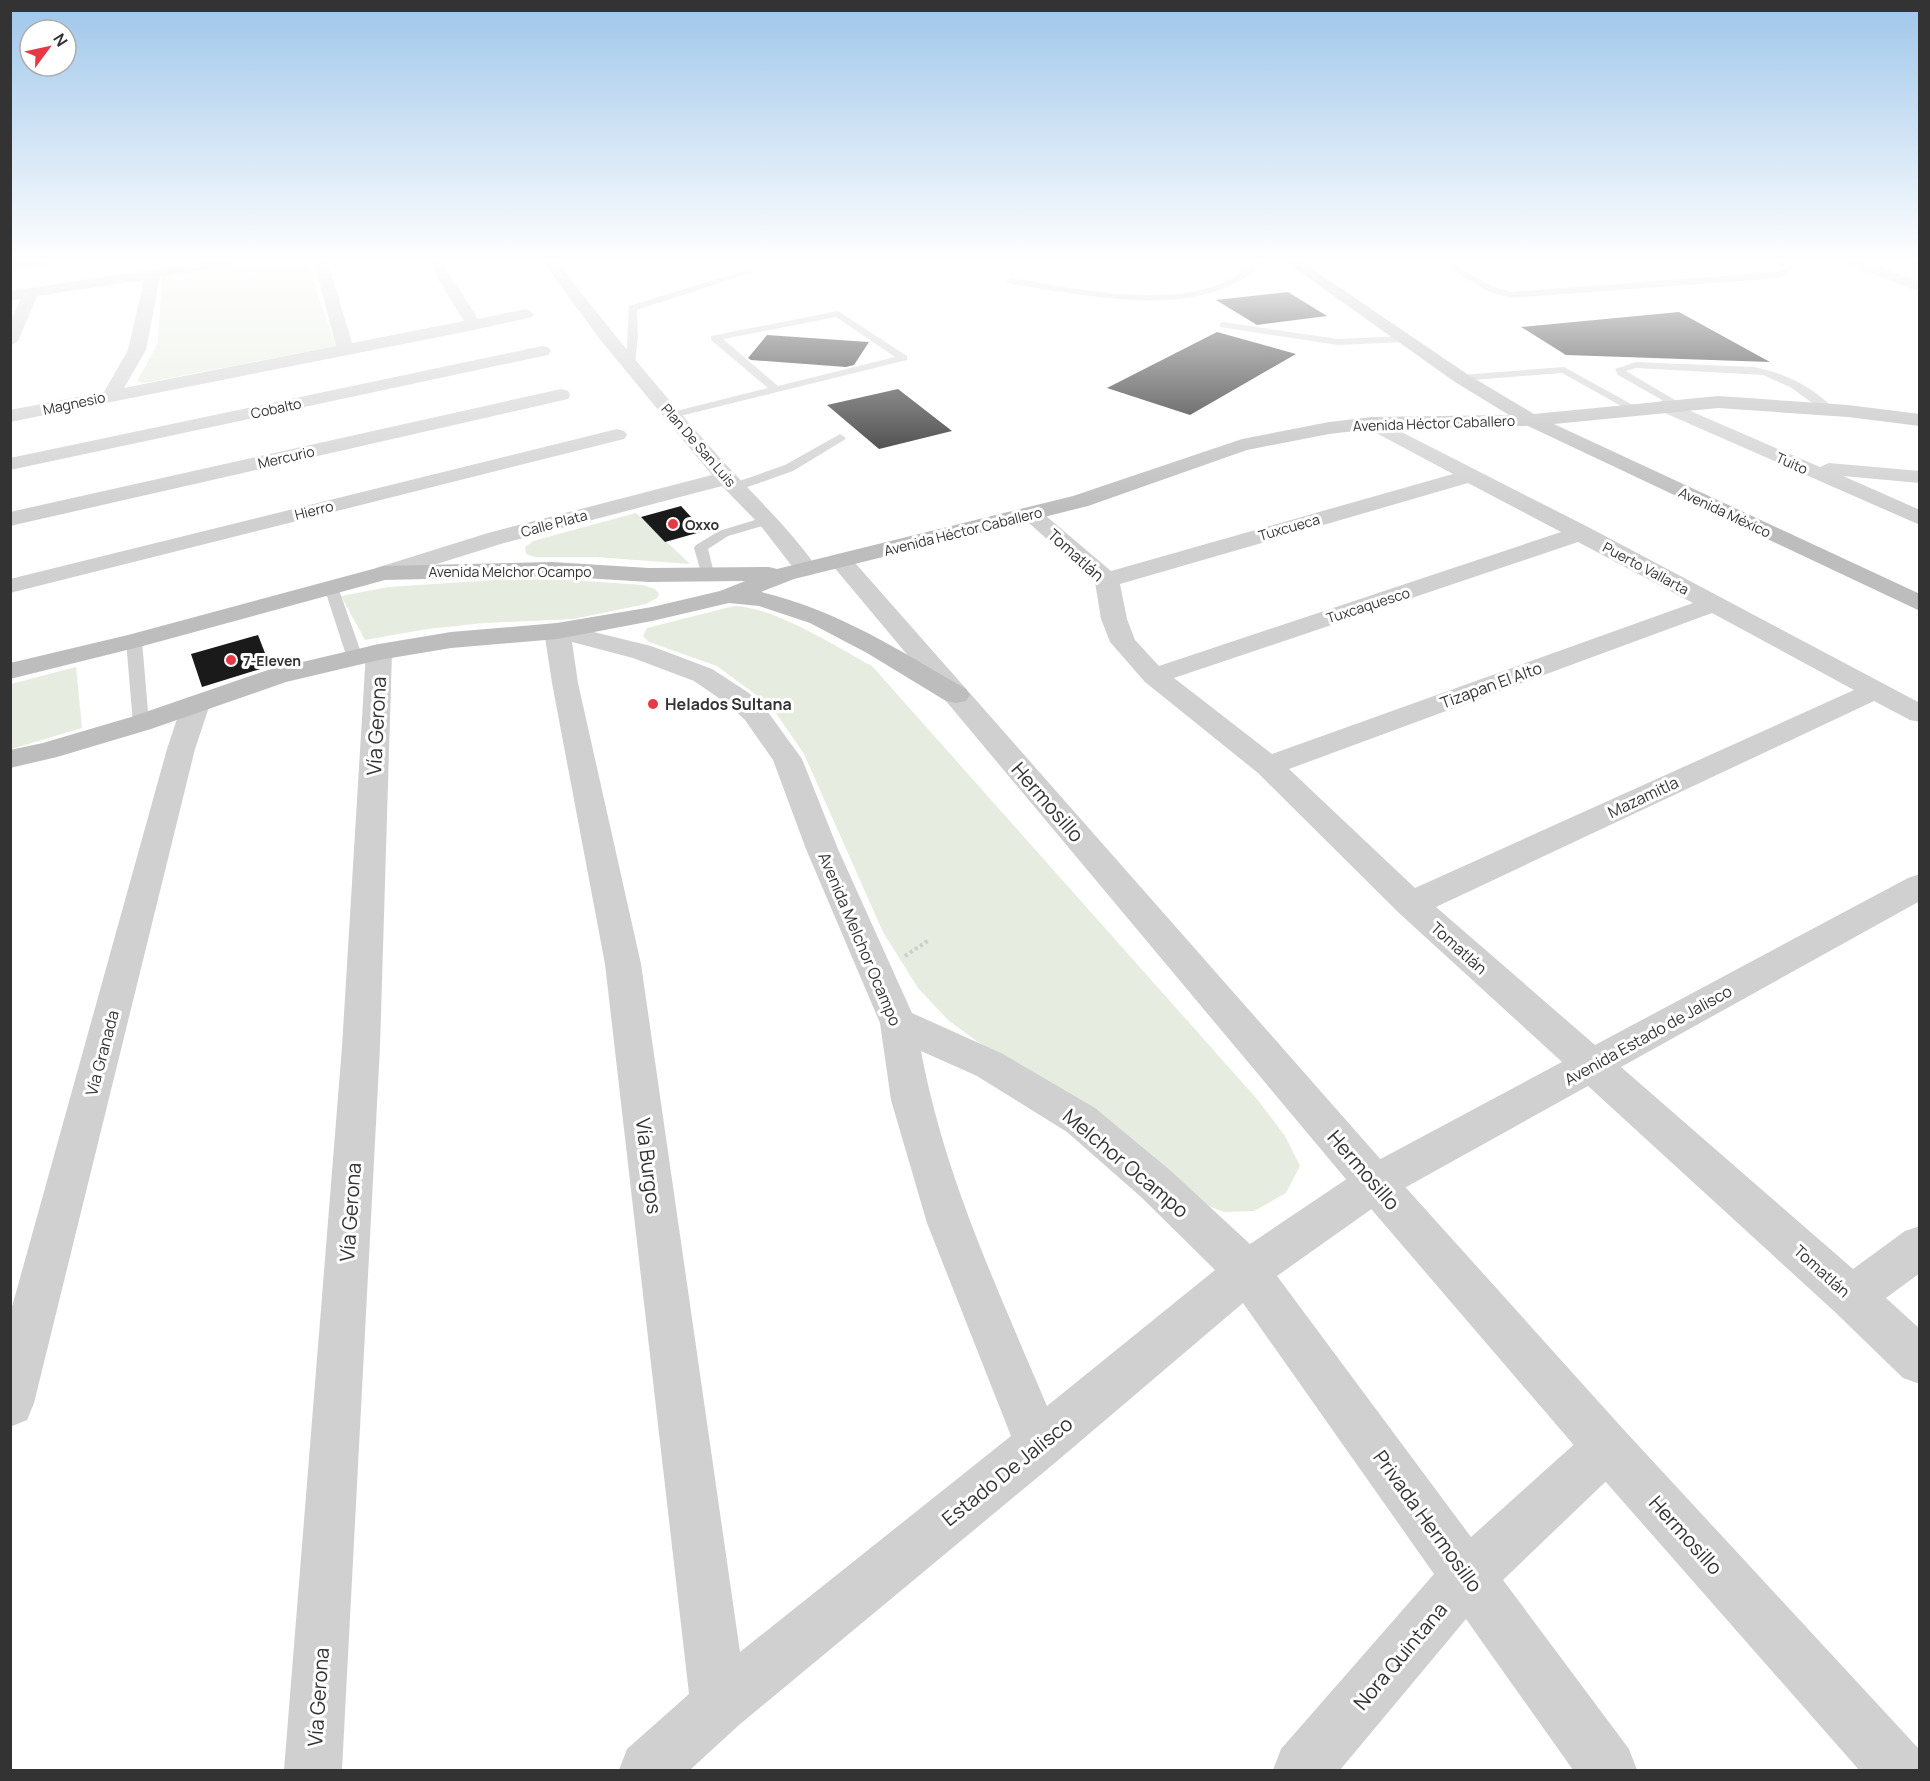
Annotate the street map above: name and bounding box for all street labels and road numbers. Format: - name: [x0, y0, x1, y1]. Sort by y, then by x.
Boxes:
- street label: Magnesio: [41, 387, 107, 419]
- street label: Cobalto: [249, 393, 303, 423]
- street label: Plan De San Luis: [658, 399, 740, 491]
- street label: Avenida Héctor Caballero: [1353, 411, 1515, 435]
- street label: Mercurio: [256, 441, 316, 473]
- street label: Tuito: [1773, 448, 1811, 478]
- street label: Avenida México: [1676, 482, 1774, 542]
- street label: Hierro: [293, 496, 335, 524]
- street label: Avenida Héctor Caballero: [882, 502, 1044, 560]
- street label: Calle Plata: [519, 505, 589, 541]
- street label: Tuxcueca: [1256, 509, 1322, 545]
- street label: Tomatlán: [1043, 524, 1109, 586]
- street label: Puerto Vallarta: [1600, 537, 1692, 599]
- street label: Avenida Melchor Ocampo: [428, 562, 592, 581]
- street label: Tuxcaquesco: [1324, 583, 1412, 627]
- street label: Tizapan El Alto: [1437, 656, 1545, 714]
- street label: Vía Gerona: [360, 676, 392, 776]
- street label: Hermosillo: [1006, 756, 1090, 848]
- street label: Mazamitla: [1604, 771, 1682, 823]
- street label: Avenida Melchor Ocampo: [813, 849, 907, 1029]
- street label: Tomatlán: [1426, 917, 1492, 979]
- street label: Avenida Estado de Jalisco: [1560, 980, 1736, 1090]
- street label: Vía Granada: [80, 1008, 124, 1098]
- street label: Melchor Ocampo: [1057, 1102, 1195, 1224]
- street label: Vía Burgos: [630, 1116, 668, 1216]
- street label: Hermosillo: [1322, 1124, 1406, 1216]
- street label: Vía Gerona: [333, 1162, 367, 1262]
- street label: Tomatlán: [1789, 1240, 1855, 1302]
- street label: Estado De Jalisco: [936, 1410, 1078, 1532]
- street label: Privada Hermosillo: [1367, 1445, 1489, 1597]
- street label: Hermosillo: [1643, 1490, 1729, 1580]
- street label: Nora Quintana: [1347, 1597, 1453, 1715]
- street label: Vía Gerona: [301, 1647, 335, 1747]

